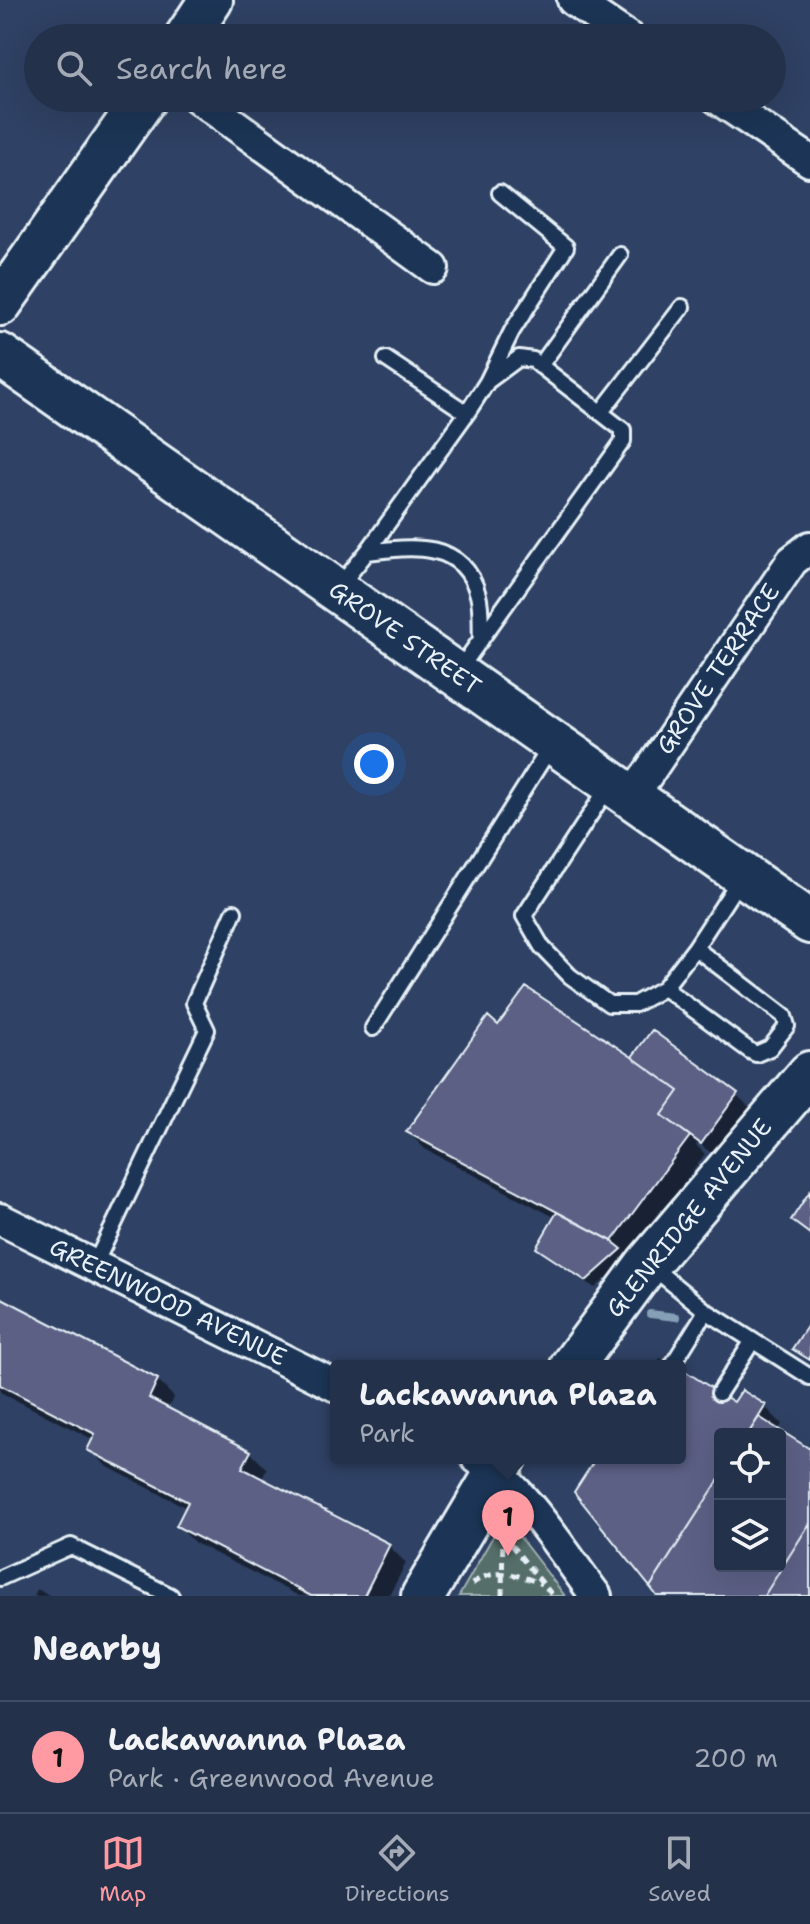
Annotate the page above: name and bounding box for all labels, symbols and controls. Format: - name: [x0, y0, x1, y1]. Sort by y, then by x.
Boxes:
- search box: [24, 24, 786, 112]
- icon: search: [52, 46, 96, 90]
- text: Search here: [116, 48, 287, 89]
- street label: GROVE STREET: [323, 574, 487, 702]
- street label: GROVE TERRACE: [649, 577, 787, 761]
- your location: [354, 744, 394, 784]
- street label: GLENRIDGE AVENUE: [599, 1112, 779, 1324]
- street label: GREENWOOD AVENUE: [44, 1231, 292, 1373]
- popup: [330, 1360, 686, 1464]
- text: Lackawanna Plaza: [359, 1374, 657, 1415]
- text: Park: [359, 1415, 415, 1450]
- map controls: [714, 1428, 786, 1572]
- button: locate: [714, 1428, 786, 1500]
- pin: 1: [482, 1490, 534, 1556]
- button: layers: [714, 1500, 786, 1572]
- text: Nearby: [32, 1625, 162, 1671]
- text: Lackawanna Plaza: [108, 1719, 406, 1760]
- text: 1: [52, 1740, 64, 1775]
- text: 200 m: [693, 1740, 778, 1775]
- text: Park · Greenwood Avenue: [108, 1760, 435, 1795]
- tab: Map: [99, 1831, 146, 1908]
- tab: Directions: [345, 1831, 450, 1908]
- tab: Saved: [648, 1831, 711, 1908]

